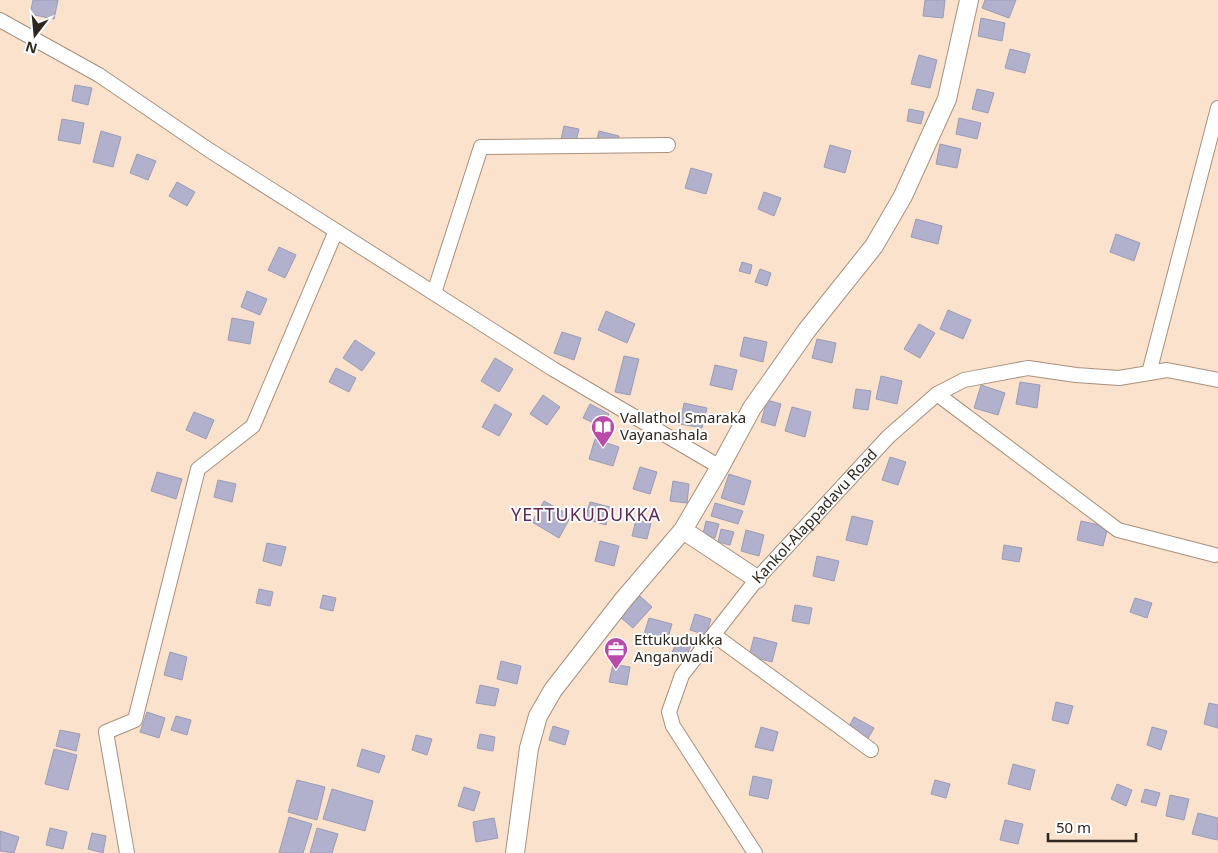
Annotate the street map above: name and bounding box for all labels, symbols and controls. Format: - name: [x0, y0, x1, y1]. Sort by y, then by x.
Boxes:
- north arrow: [10, 10, 60, 60]
- text: N: [23, 37, 39, 59]
- place label: Vallathol Smaraka Vayanashala: [620, 407, 746, 444]
- library icon: Vallathol Smaraka Vayanashala: [590, 414, 616, 448]
- street label: Kankol-Alappadavu Road: [747, 444, 881, 587]
- district label: YETTUKUDUKKA: [511, 502, 661, 526]
- place label: Ettukudukka Anganwadi: [634, 629, 723, 666]
- office icon: Ettukudukka Anganwadi: [603, 636, 629, 670]
- scale bar: [1048, 810, 1136, 842]
- text: 50 m: [1056, 817, 1091, 837]

